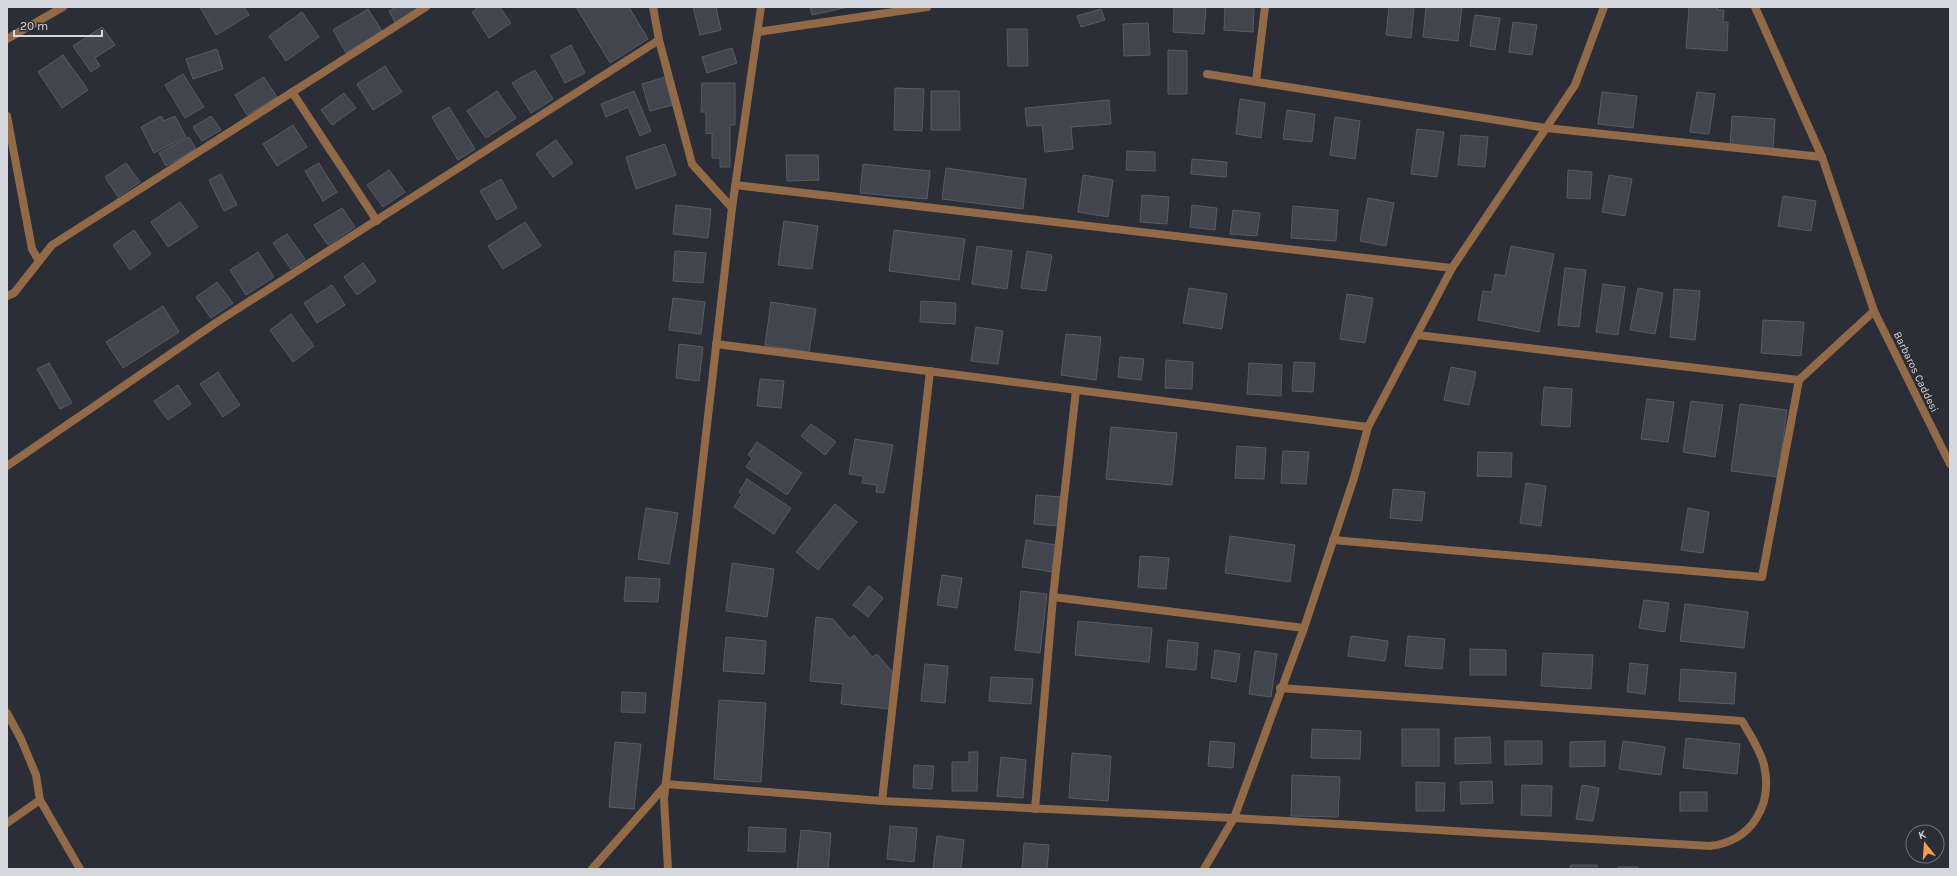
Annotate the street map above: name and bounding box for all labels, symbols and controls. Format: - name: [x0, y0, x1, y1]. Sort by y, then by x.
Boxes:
- scale bar: [14, 12, 102, 38]
- text: 20 m: [20, 19, 48, 33]
- street label: Barbaros Caddesi: [1891, 329, 1941, 415]
- north arrow: [1905, 824, 1945, 864]
- text: K: [1917, 827, 1928, 842]

